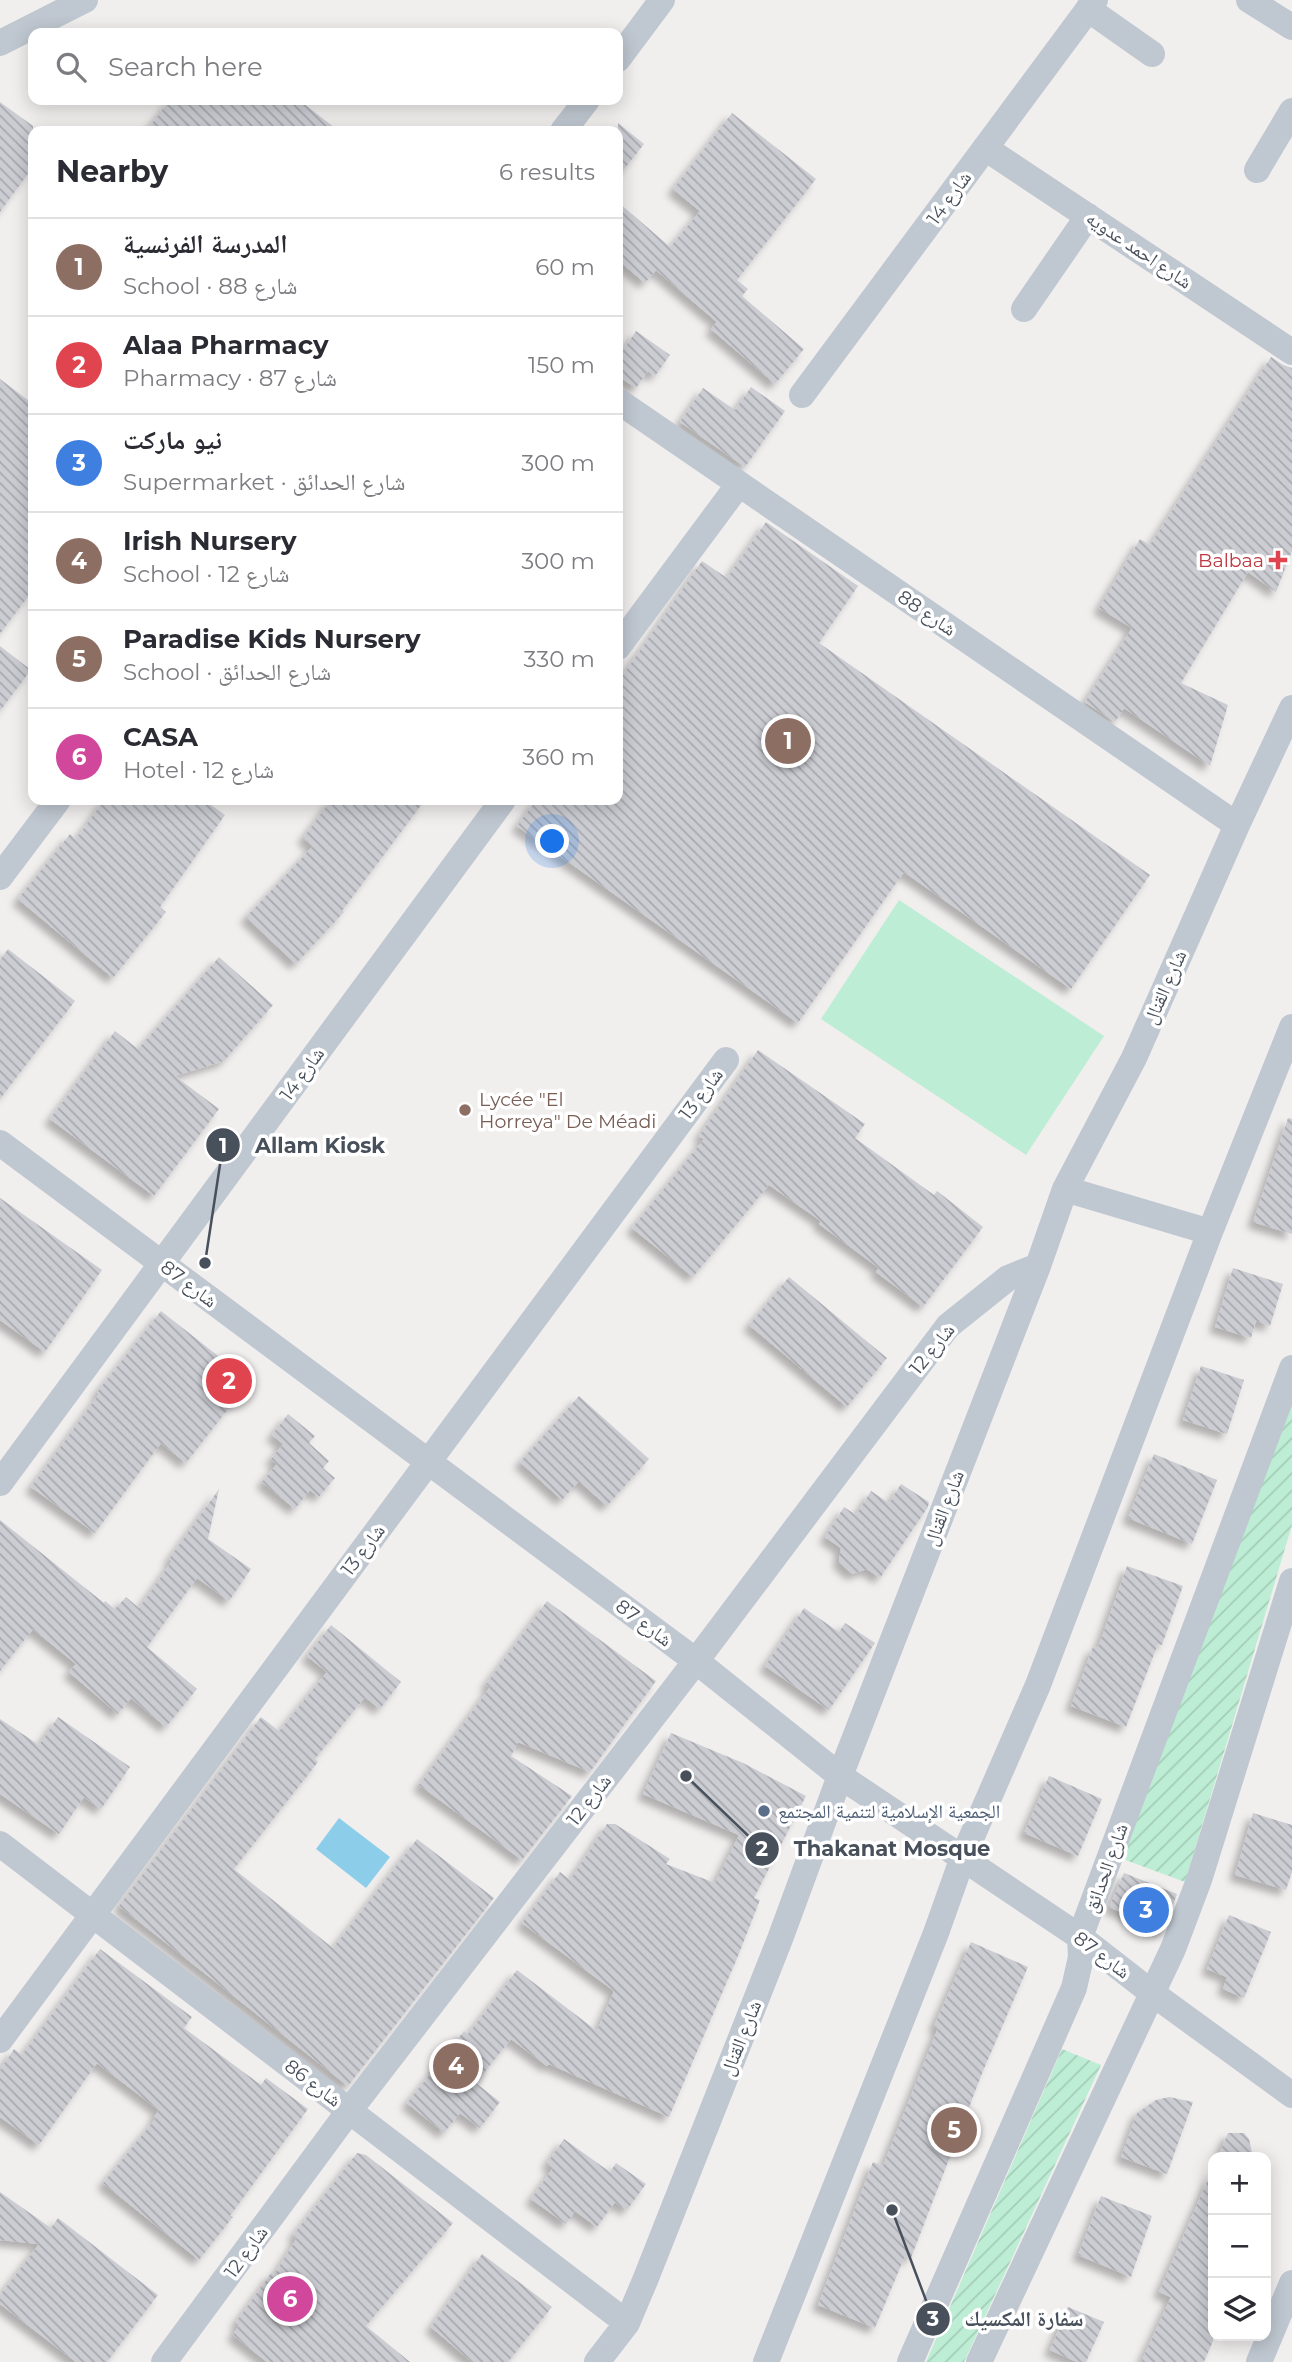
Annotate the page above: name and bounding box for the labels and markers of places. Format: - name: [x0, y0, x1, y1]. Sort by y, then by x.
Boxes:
- place label: Balbaa: [1198, 549, 1264, 572]
- marker: Balbaa: [1270, 552, 1286, 568]
- pin: 1: [765, 715, 811, 767]
- place label: Lycée "El Horreya" De Méadi: [479, 1088, 656, 1133]
- marker: Lycée "El Horreya" De Méadi: [457, 1102, 473, 1118]
- callout: Allam Kiosk: [206, 1124, 399, 1166]
- pin: 2: [206, 1355, 252, 1407]
- place label: الجمعية الإسلامية لتنمية المجتمع: [778, 1800, 1000, 1824]
- marker: الجمعية الإسلامية لتنمية المجتمع: [756, 1803, 772, 1819]
- callout: Thakanat Mosque: [744, 1828, 1004, 1870]
- pin: 3: [1123, 1884, 1169, 1936]
- pin: 4: [433, 2040, 479, 2092]
- pin: 5: [931, 2104, 977, 2156]
- pin: 6: [267, 2273, 313, 2325]
- callout: سفارة المكسيك: [915, 2298, 1097, 2340]

